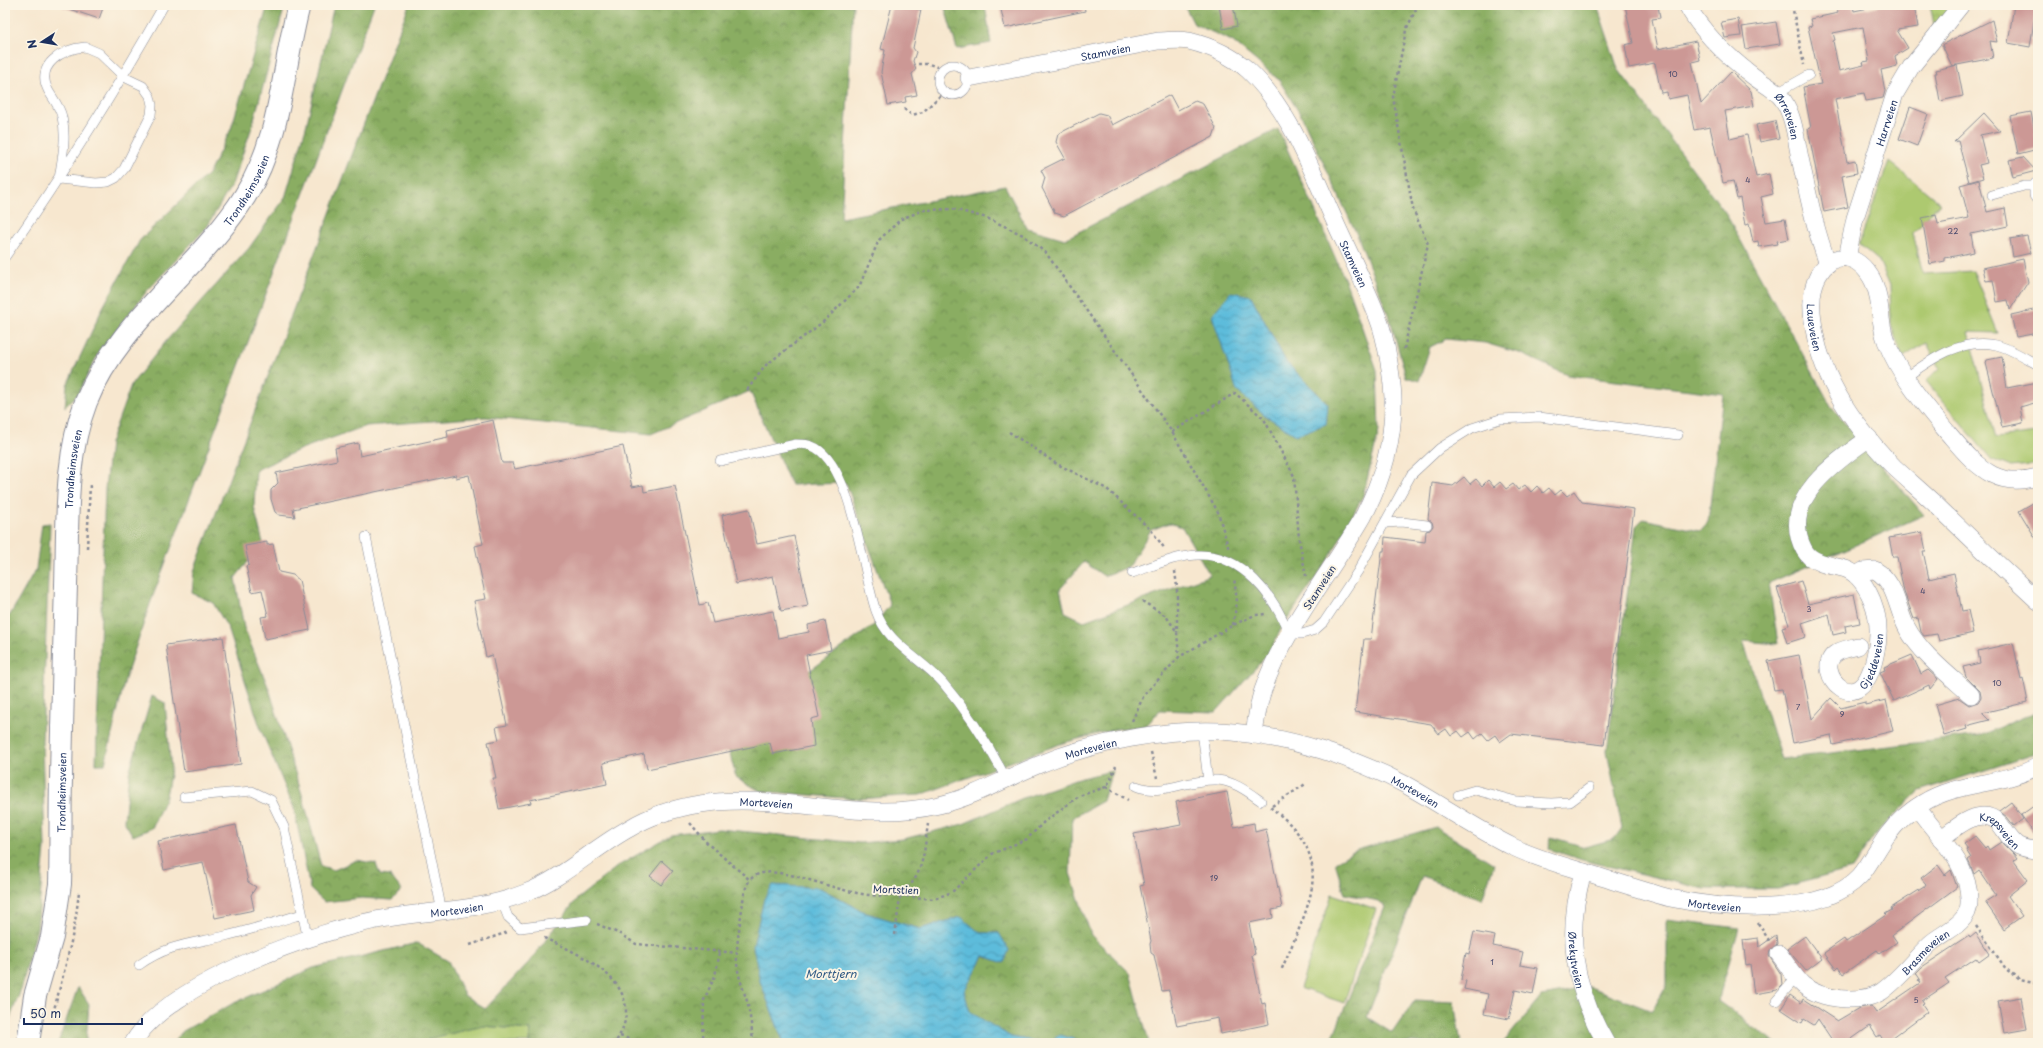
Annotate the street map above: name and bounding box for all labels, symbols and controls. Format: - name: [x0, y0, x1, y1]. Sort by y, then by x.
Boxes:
- north arrow: [22, 22, 62, 62]
- text: N: [22, 38, 41, 50]
- street label: Stamveien: [1079, 39, 1132, 64]
- house number: 10: [1668, 68, 1678, 80]
- street label: Ørretveien: [1772, 88, 1804, 141]
- street label: Harrveien: [1871, 97, 1900, 148]
- street label: Trondheimsveien: [219, 152, 272, 228]
- house number: 4: [1745, 174, 1751, 186]
- house number: 22: [1948, 225, 1958, 237]
- street label: Stamveien: [1337, 237, 1372, 290]
- street label: Laueveien: [1804, 304, 1826, 353]
- street label: Trondheimsveien: [60, 428, 85, 509]
- street label: Stamveien: [1299, 562, 1339, 612]
- house number: 4: [1920, 585, 1926, 597]
- house number: 3: [1806, 603, 1812, 615]
- street label: Gjeddeveien: [1855, 633, 1886, 692]
- house number: 10: [1992, 677, 2002, 689]
- house number: 7: [1796, 701, 1801, 713]
- house number: 9: [1840, 708, 1845, 720]
- street label: Morteveien: [1063, 734, 1118, 762]
- street label: Trondheimsveien: [53, 752, 69, 833]
- street label: Morteveien: [1389, 771, 1442, 811]
- street label: Morteveien: [740, 793, 794, 811]
- street label: Krepsveien: [1979, 809, 2023, 852]
- house number: 19: [1210, 872, 1218, 884]
- street label: Mortstien: [873, 881, 919, 897]
- street label: Morteveien: [1687, 894, 1742, 914]
- street label: Morteveien: [429, 898, 484, 920]
- street label: Brasmeveien: [1897, 925, 1952, 978]
- street label: Ørekytveien: [1566, 931, 1589, 990]
- house number: 1: [1490, 956, 1494, 968]
- water label: Morttjern: [805, 965, 858, 982]
- house number: 5: [1913, 994, 1919, 1006]
- scale bar: [24, 1000, 142, 1026]
- text: 50 m: [30, 1004, 61, 1022]

